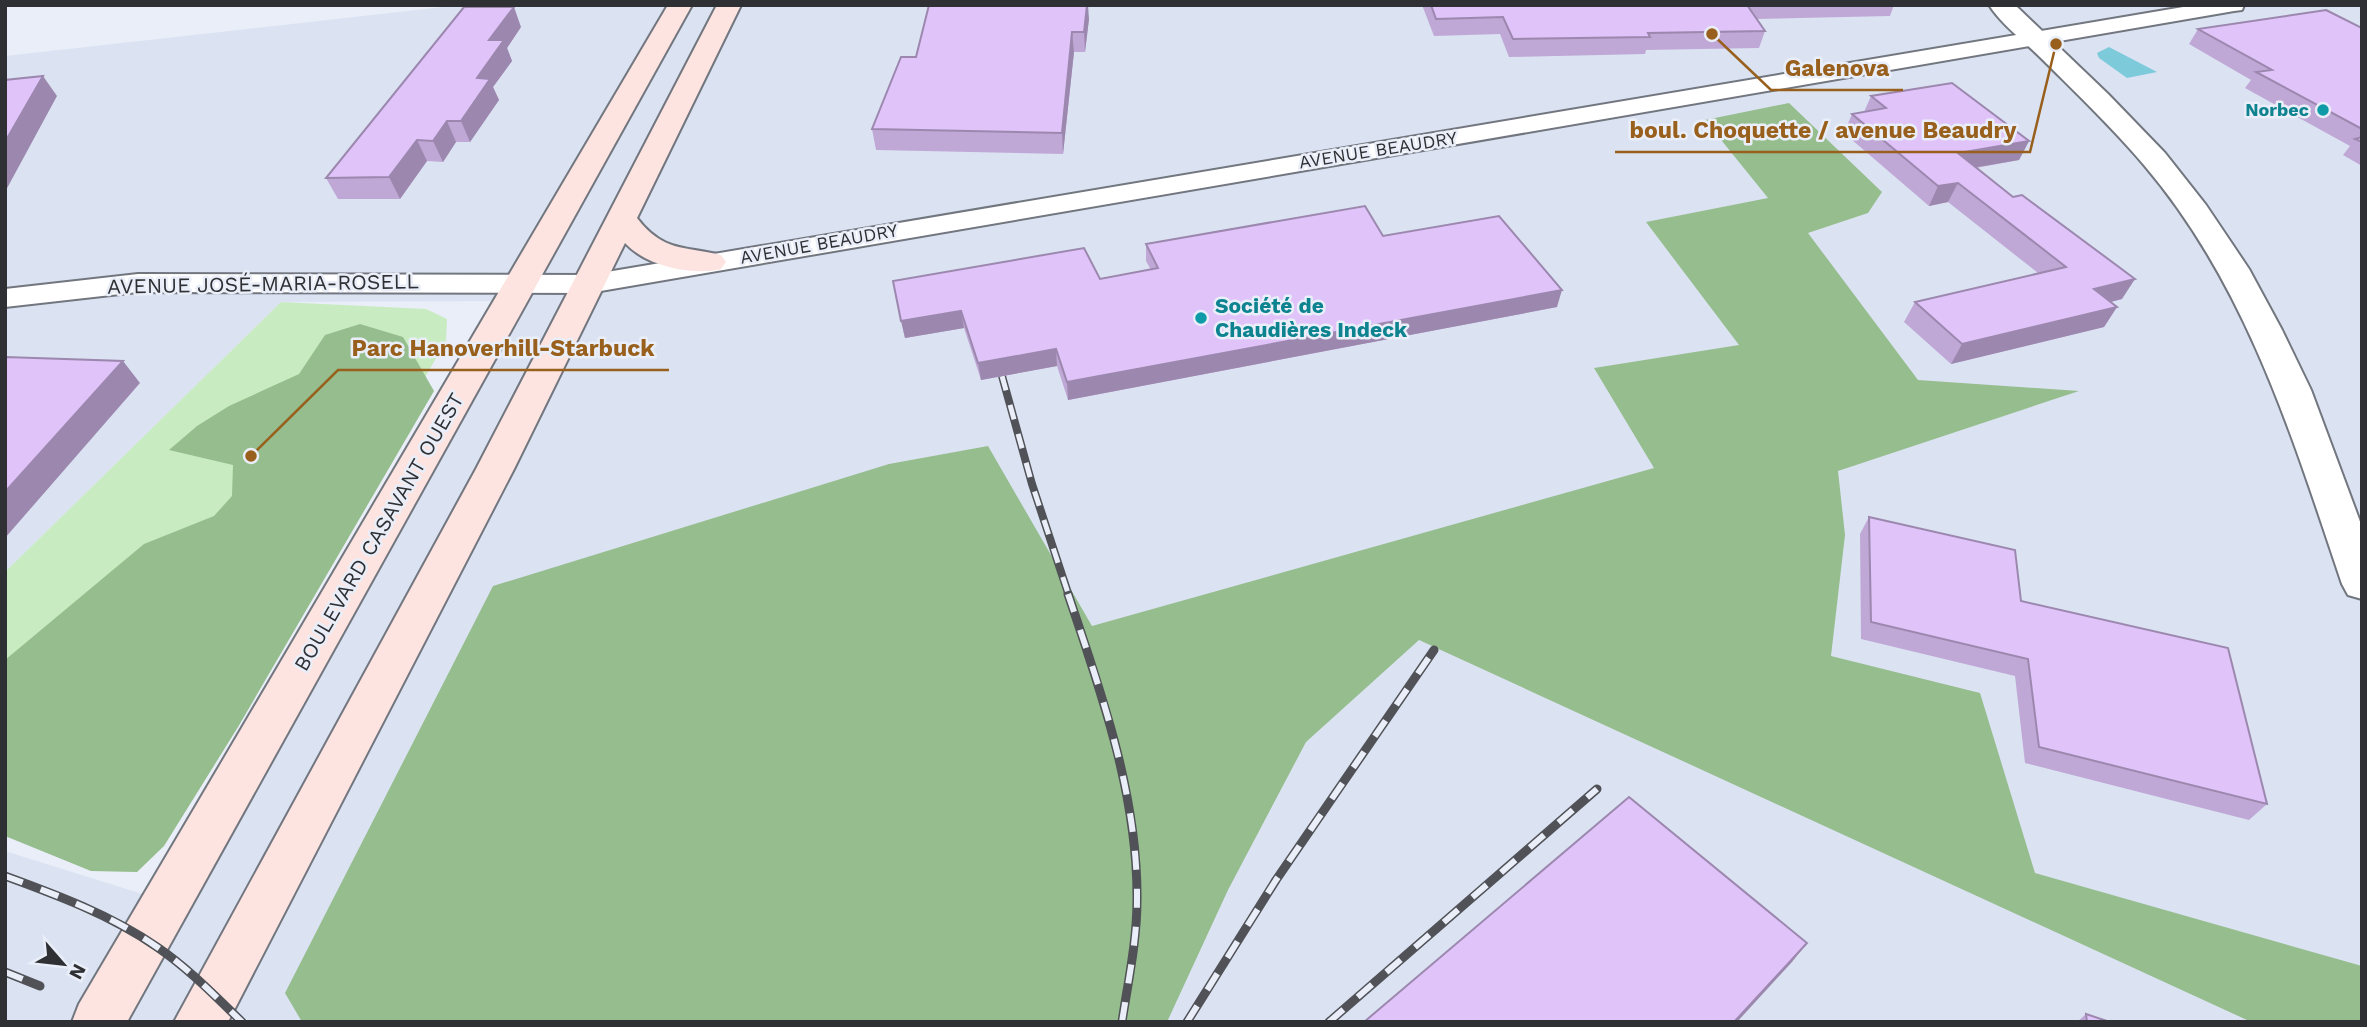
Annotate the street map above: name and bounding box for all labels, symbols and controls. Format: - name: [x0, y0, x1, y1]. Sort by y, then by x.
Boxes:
- callout: Galenova: [1771, 46, 1903, 90]
- text: Galenova: [1785, 55, 1890, 82]
- place label: Norbec: [2245, 99, 2309, 120]
- marker: Norbec: [2315, 102, 2331, 118]
- callout: boul. Choquette / avenue Beaudry: [1615, 108, 2030, 152]
- text: boul. Choquette / avenue Beaudry: [1630, 117, 2016, 144]
- street label: AVENUE BEAUDRY: [1297, 127, 1459, 172]
- street label: AVENUE BEAUDRY: [738, 219, 900, 268]
- street label: AVENUE JOSÉ-MARIA-ROSELL: [107, 268, 419, 299]
- place label: Société de Chaudières Indeck: [1215, 293, 1408, 342]
- marker: Société de Chaudières Indeck: [1193, 310, 1209, 326]
- callout: Parc Hanoverhill-Starbuck: [338, 326, 669, 370]
- text: Parc Hanoverhill-Starbuck: [351, 335, 655, 362]
- street label: BOULEVARD CASAVANT OUEST: [288, 388, 469, 675]
- north arrow: [28, 929, 98, 999]
- text: N: [64, 960, 91, 983]

